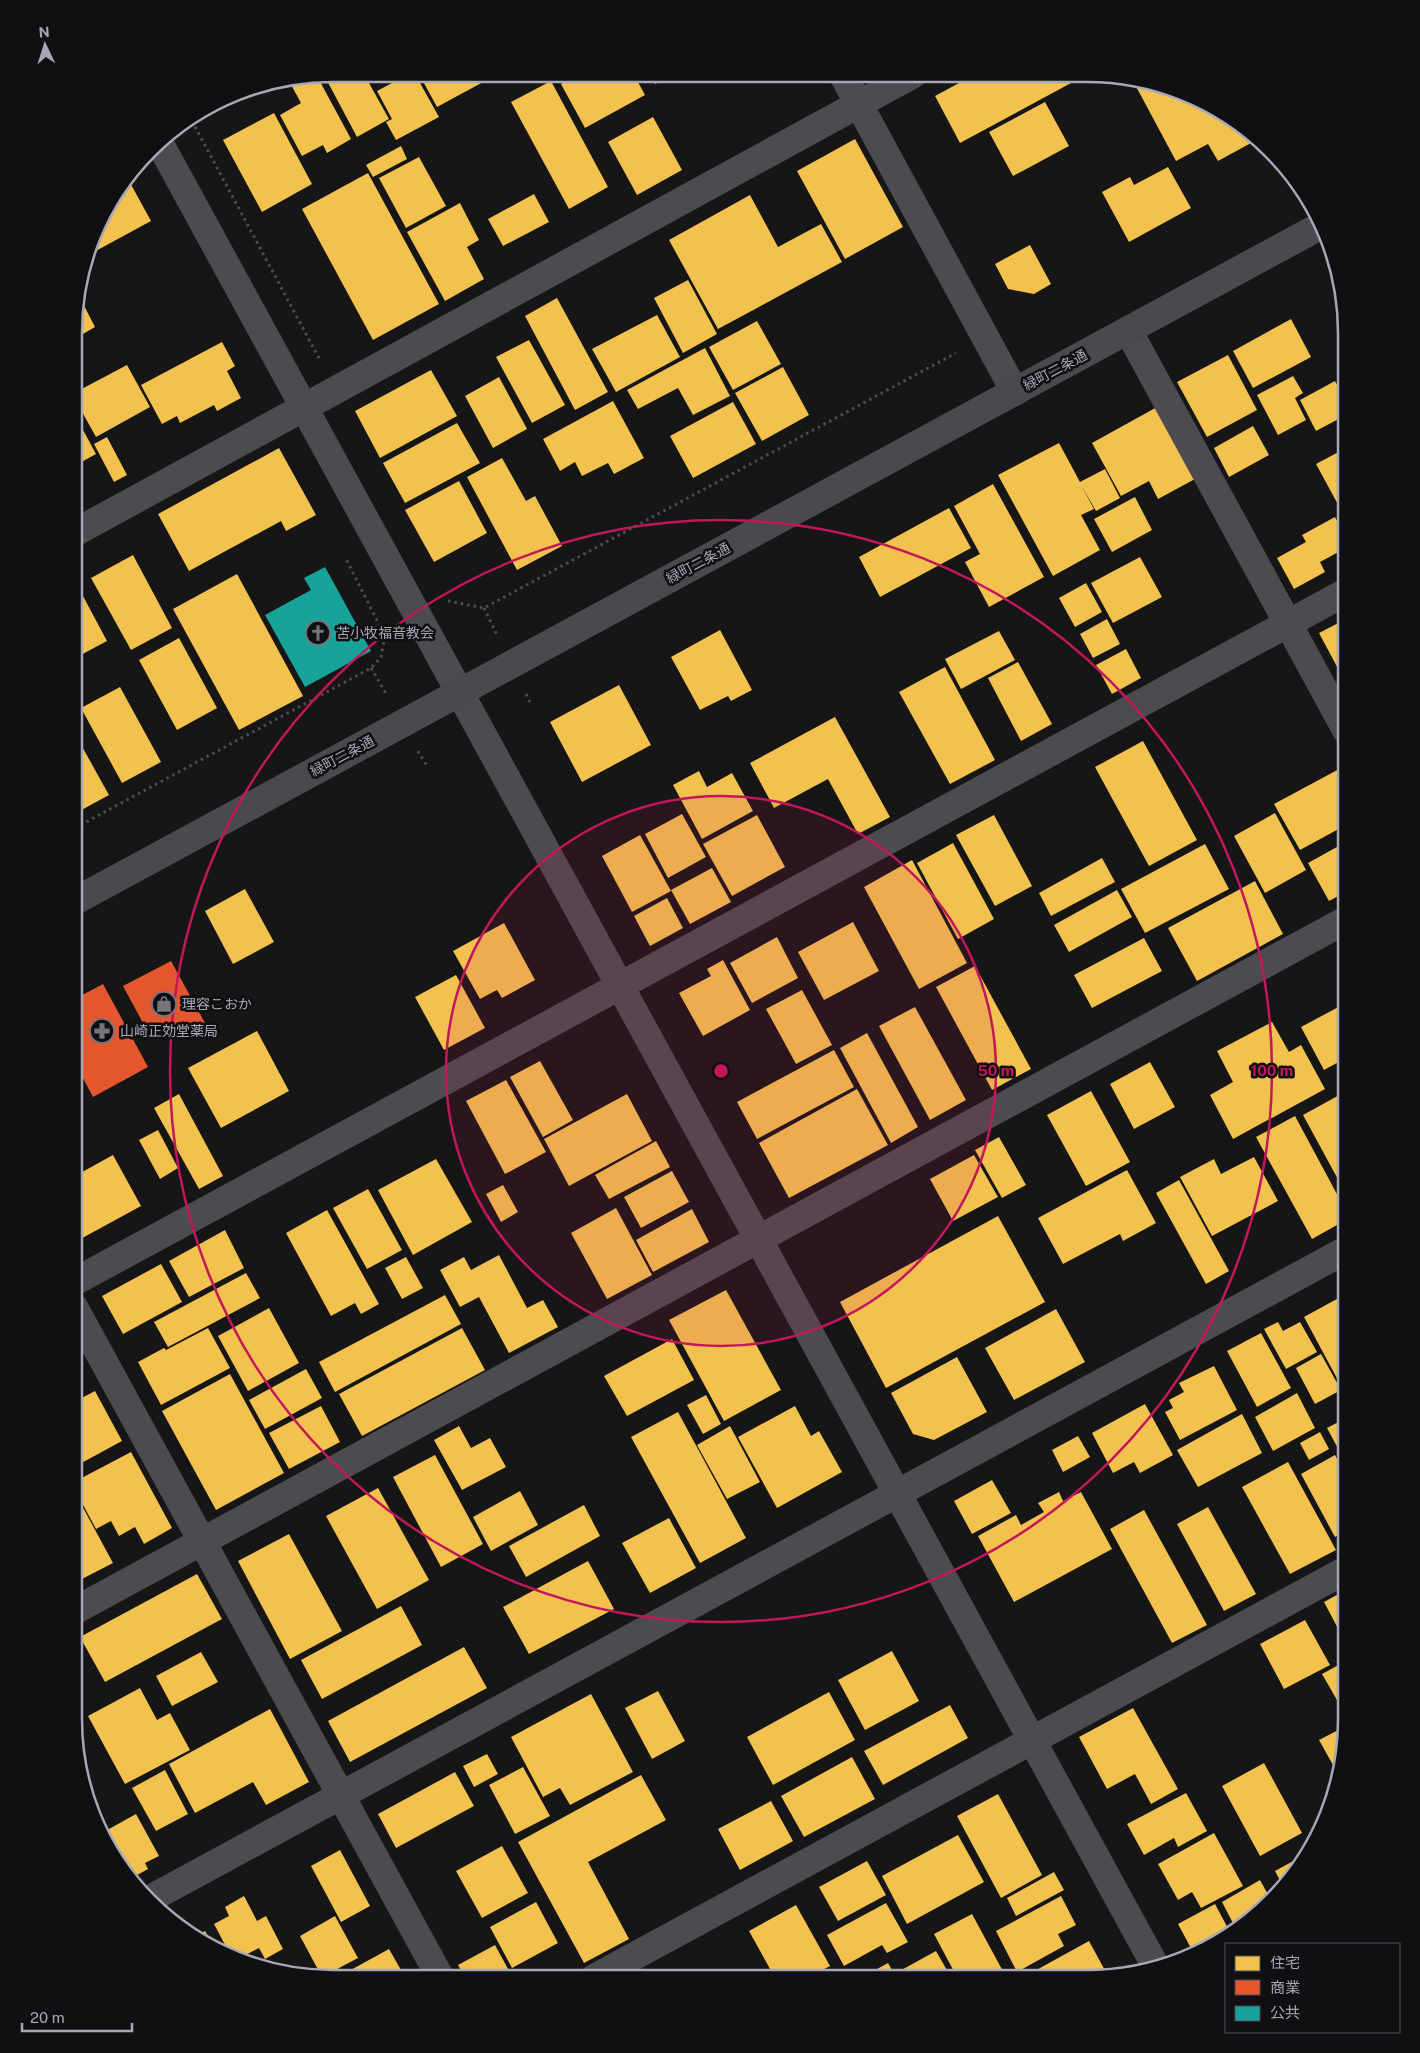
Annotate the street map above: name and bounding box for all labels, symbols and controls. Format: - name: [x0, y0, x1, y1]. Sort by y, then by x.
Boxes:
- north arrow: [20, 20, 70, 70]
- text: N: [38, 24, 50, 40]
- street label: 緑町二条通: [1020, 347, 1090, 393]
- street label: 緑町二条通: [663, 540, 733, 586]
- church icon: 苫小牧福音教会: [305, 620, 331, 646]
- place label: 苫小牧福音教会: [336, 625, 434, 641]
- street label: 緑町二条通: [307, 733, 377, 779]
- shop icon: 理容こおか: [151, 991, 177, 1017]
- place label: 理容こおか: [182, 996, 252, 1012]
- pharmacy icon: 山崎正効堂薬局: [89, 1018, 115, 1044]
- place label: 山崎正効堂薬局: [120, 1023, 218, 1039]
- centre of rings: [712, 1062, 730, 1080]
- text: 50 m: [978, 1062, 1014, 1079]
- text: 100 m: [1251, 1062, 1293, 1079]
- legend: [1225, 1943, 1400, 2033]
- text: 住宅: [1270, 1954, 1300, 1971]
- text: 商業: [1270, 1979, 1300, 1996]
- scale bar: [22, 2000, 132, 2032]
- text: 公共: [1270, 2004, 1300, 2021]
- text: 20 m: [30, 2009, 65, 2026]

